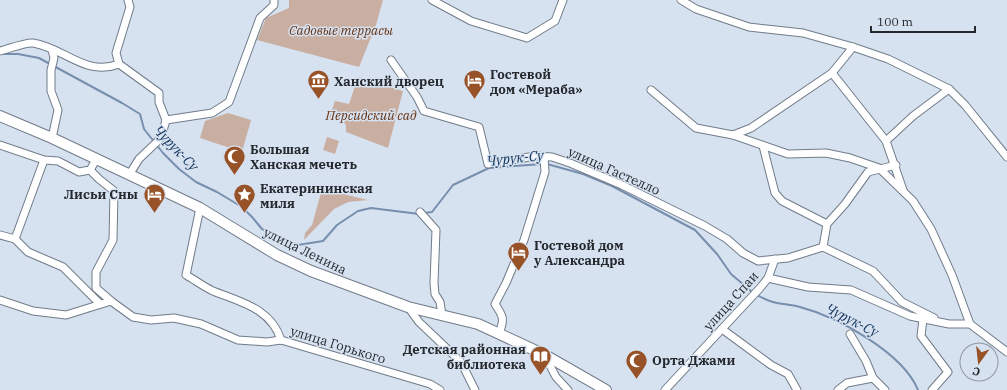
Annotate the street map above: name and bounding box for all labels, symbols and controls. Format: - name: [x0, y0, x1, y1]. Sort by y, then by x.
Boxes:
- scale bar: [871, 8, 975, 34]
- text: 100 m: [877, 14, 913, 29]
- park label: Садовые террасы: [289, 22, 393, 39]
- place label: Гостевой дом «Мераба»: [490, 66, 582, 98]
- museum icon: Ханский дворец: [306, 68, 332, 101]
- hotel icon: Гостевой дом «Мераба»: [461, 68, 487, 101]
- place label: Ханский дворец: [334, 73, 444, 90]
- park label: Персидский сад: [325, 107, 417, 124]
- water label: Чурук-Су: [150, 121, 203, 176]
- place label: Большая Ханская мечеть: [250, 141, 357, 173]
- mosque icon: Большая Ханская мечеть: [222, 143, 248, 176]
- street label: улица Гастелло: [565, 143, 663, 199]
- water label: Чурук-Су: [486, 146, 546, 170]
- place label: Екатерининская миля: [260, 180, 373, 212]
- hotel icon: Лисьи Сны: [141, 181, 167, 214]
- place icon: Екатерининская миля: [232, 182, 258, 215]
- place label: Лисьи Сны: [64, 186, 138, 203]
- street label: улица Ленина: [261, 224, 349, 278]
- place label: Гостевой дом у Александра: [533, 237, 626, 269]
- hotel icon: Гостевой дом у Александра: [506, 239, 532, 272]
- street label: улица Спаи: [700, 268, 762, 334]
- water label: Чурук-Су: [823, 299, 883, 342]
- street label: улица Горького: [288, 322, 388, 368]
- place label: Детская районная библиотека: [403, 341, 527, 373]
- north arrow: [959, 342, 999, 382]
- library icon: Детская районная библиотека: [528, 343, 554, 376]
- mosque icon: Орта Джами: [624, 347, 650, 380]
- place label: Орта Джами: [652, 352, 735, 369]
- text: С: [971, 364, 982, 379]

